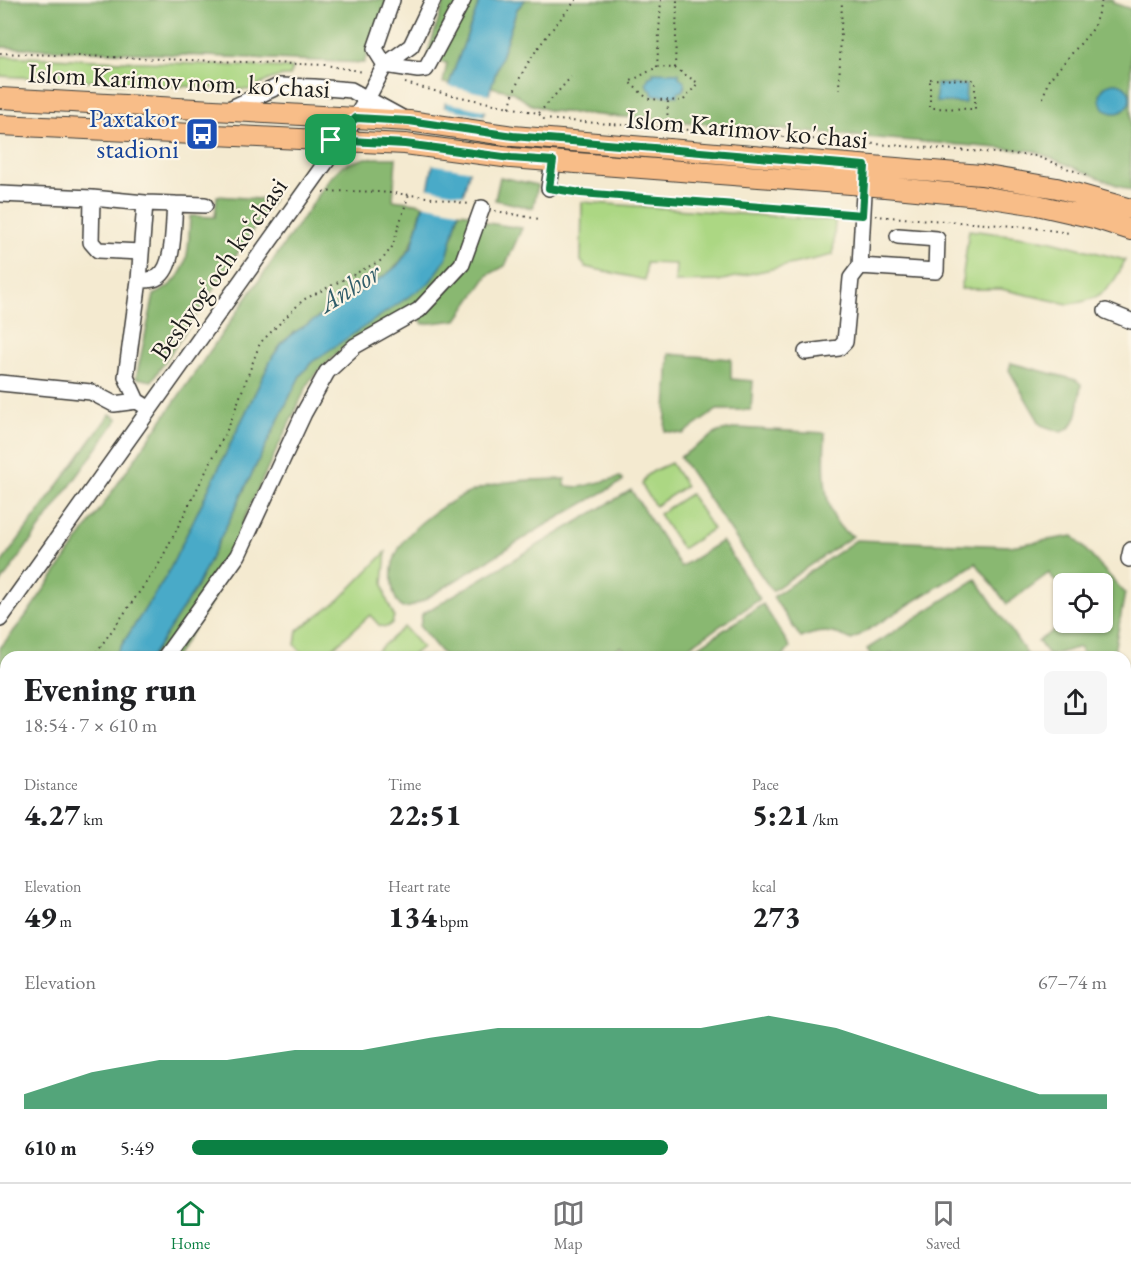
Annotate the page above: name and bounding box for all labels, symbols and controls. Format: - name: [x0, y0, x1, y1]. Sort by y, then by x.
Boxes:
- street label: Islom Karimov nom. ko'chasi: [27, 55, 332, 106]
- place label: Paxtakor stadioni: [89, 100, 179, 166]
- street label: Islom Karimov ko'chasi: [625, 100, 870, 157]
- pin: [305, 114, 356, 165]
- bus stop icon: Paxtakor stadioni: [184, 116, 220, 152]
- icon: arrive: [314, 123, 347, 156]
- street label: Beshyogʻoch koʻchasi: [142, 170, 295, 367]
- water label: Anhor: [309, 253, 388, 321]
- map controls: [1053, 573, 1113, 633]
- button: locate: [1053, 573, 1113, 633]
- text: Evening run: [24, 668, 196, 711]
- button: share: [1044, 671, 1107, 734]
- text: 18:54 · 7 × 610 m: [24, 712, 157, 738]
- text: Distance: [24, 774, 77, 795]
- text: Time: [388, 774, 421, 795]
- text: Pace: [752, 774, 779, 795]
- text: 4.27: [24, 795, 80, 834]
- text: 22:51: [388, 795, 461, 834]
- text: 5:21: [752, 795, 809, 834]
- text: km: [80, 809, 103, 830]
- text: /km: [809, 809, 839, 830]
- text: Elevation: [24, 876, 82, 897]
- text: Heart rate: [388, 876, 450, 897]
- text: kcal: [752, 876, 776, 897]
- text: 49: [24, 897, 56, 936]
- text: 134: [388, 897, 437, 936]
- text: 273: [752, 897, 801, 936]
- text: m: [56, 911, 72, 932]
- text: bpm: [437, 911, 469, 932]
- text: Elevation: [24, 969, 96, 995]
- text: 67–74 m: [1038, 969, 1107, 995]
- text: 610 m: [24, 1135, 77, 1161]
- text: 5:49: [120, 1135, 154, 1161]
- tab: Home: [171, 1197, 210, 1254]
- tab: Map: [552, 1197, 585, 1254]
- tab: Saved: [926, 1197, 960, 1254]

